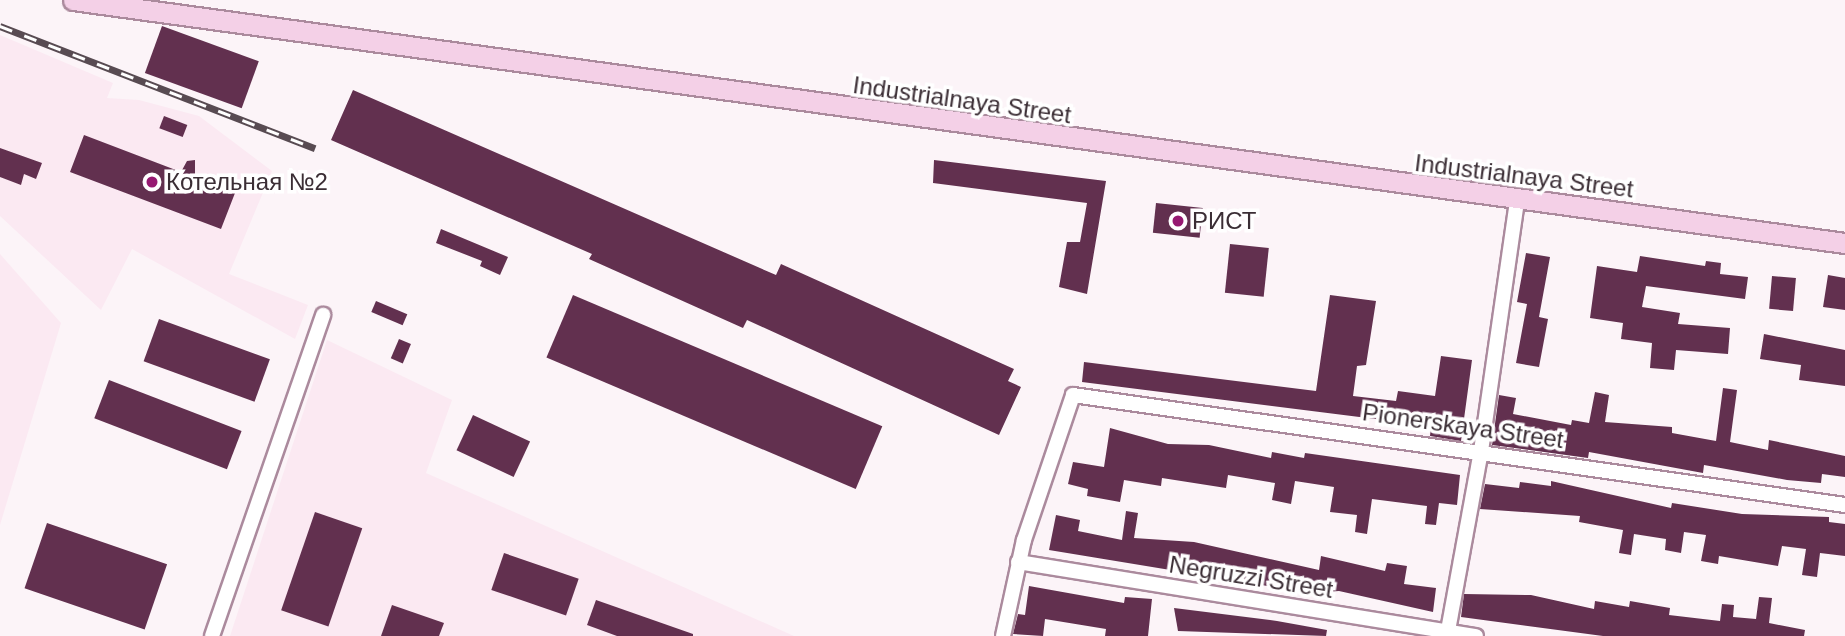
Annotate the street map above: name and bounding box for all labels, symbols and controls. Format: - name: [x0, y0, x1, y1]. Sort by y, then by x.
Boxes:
- street label: Industrialnaya Street: [851, 70, 1073, 130]
- street label: Industrialnaya Street: [1413, 148, 1635, 204]
- place label: Котельная №2: [166, 168, 328, 196]
- marker: Котельная №2: [144, 174, 160, 190]
- place label: РИСТ: [1192, 207, 1256, 235]
- marker: РИСТ: [1170, 213, 1186, 229]
- street label: Pionerskaya Street: [1361, 398, 1565, 454]
- street label: Negruzzi Street: [1167, 550, 1335, 604]

